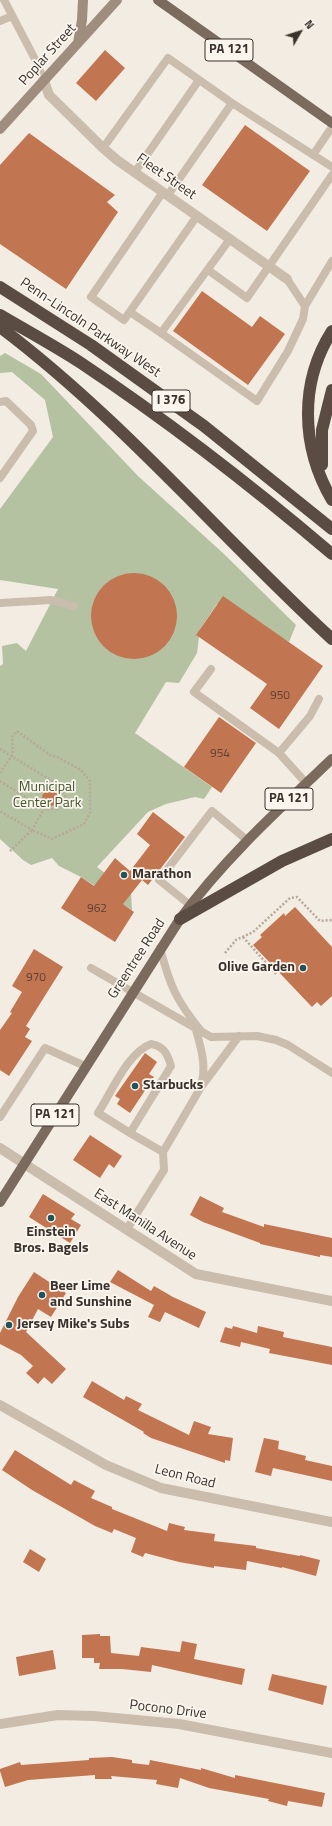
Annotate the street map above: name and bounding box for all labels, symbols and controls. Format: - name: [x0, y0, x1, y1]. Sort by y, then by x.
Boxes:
- north arrow: [280, 12, 320, 52]
- text: N: [301, 16, 318, 32]
- street label: Poplar Street: [16, 21, 80, 89]
- road number: PA 121: [205, 39, 253, 61]
- street label: Fleet Street: [133, 150, 199, 204]
- street label: Penn-Lincoln Parkway West: [17, 275, 163, 381]
- road number: I 376: [152, 390, 190, 412]
- house number: 950: [270, 689, 290, 703]
- house number: 954: [210, 747, 230, 761]
- park label: Municipal Center Park: [13, 780, 81, 812]
- road number: PA 121: [265, 788, 313, 810]
- place label: Marathon: [132, 867, 192, 883]
- marker: Marathon: [119, 870, 129, 880]
- house number: 962: [87, 902, 107, 916]
- street label: Greentree Road: [105, 916, 169, 1002]
- place label: Olive Garden: [218, 960, 295, 976]
- marker: Olive Garden: [298, 963, 308, 973]
- house number: 970: [26, 971, 46, 985]
- place label: Starbucks: [143, 1078, 203, 1094]
- marker: Starbucks: [130, 1081, 140, 1091]
- road number: PA 121: [31, 1104, 79, 1126]
- street label: East Manilla Avenue: [91, 1186, 199, 1264]
- marker: Einstein Bros. Bagels: [46, 1213, 56, 1223]
- place label: Einstein Bros. Bagels: [13, 1225, 89, 1258]
- place label: Beer Lime and Sunshine: [50, 1279, 132, 1312]
- marker: Beer Lime and Sunshine: [37, 1290, 47, 1300]
- place label: Jersey Mike's Subs: [17, 1317, 130, 1333]
- marker: Jersey Mike's Subs: [4, 1320, 14, 1330]
- street label: Leon Road: [153, 1461, 217, 1493]
- street label: Pocono Drive: [128, 1697, 208, 1723]

